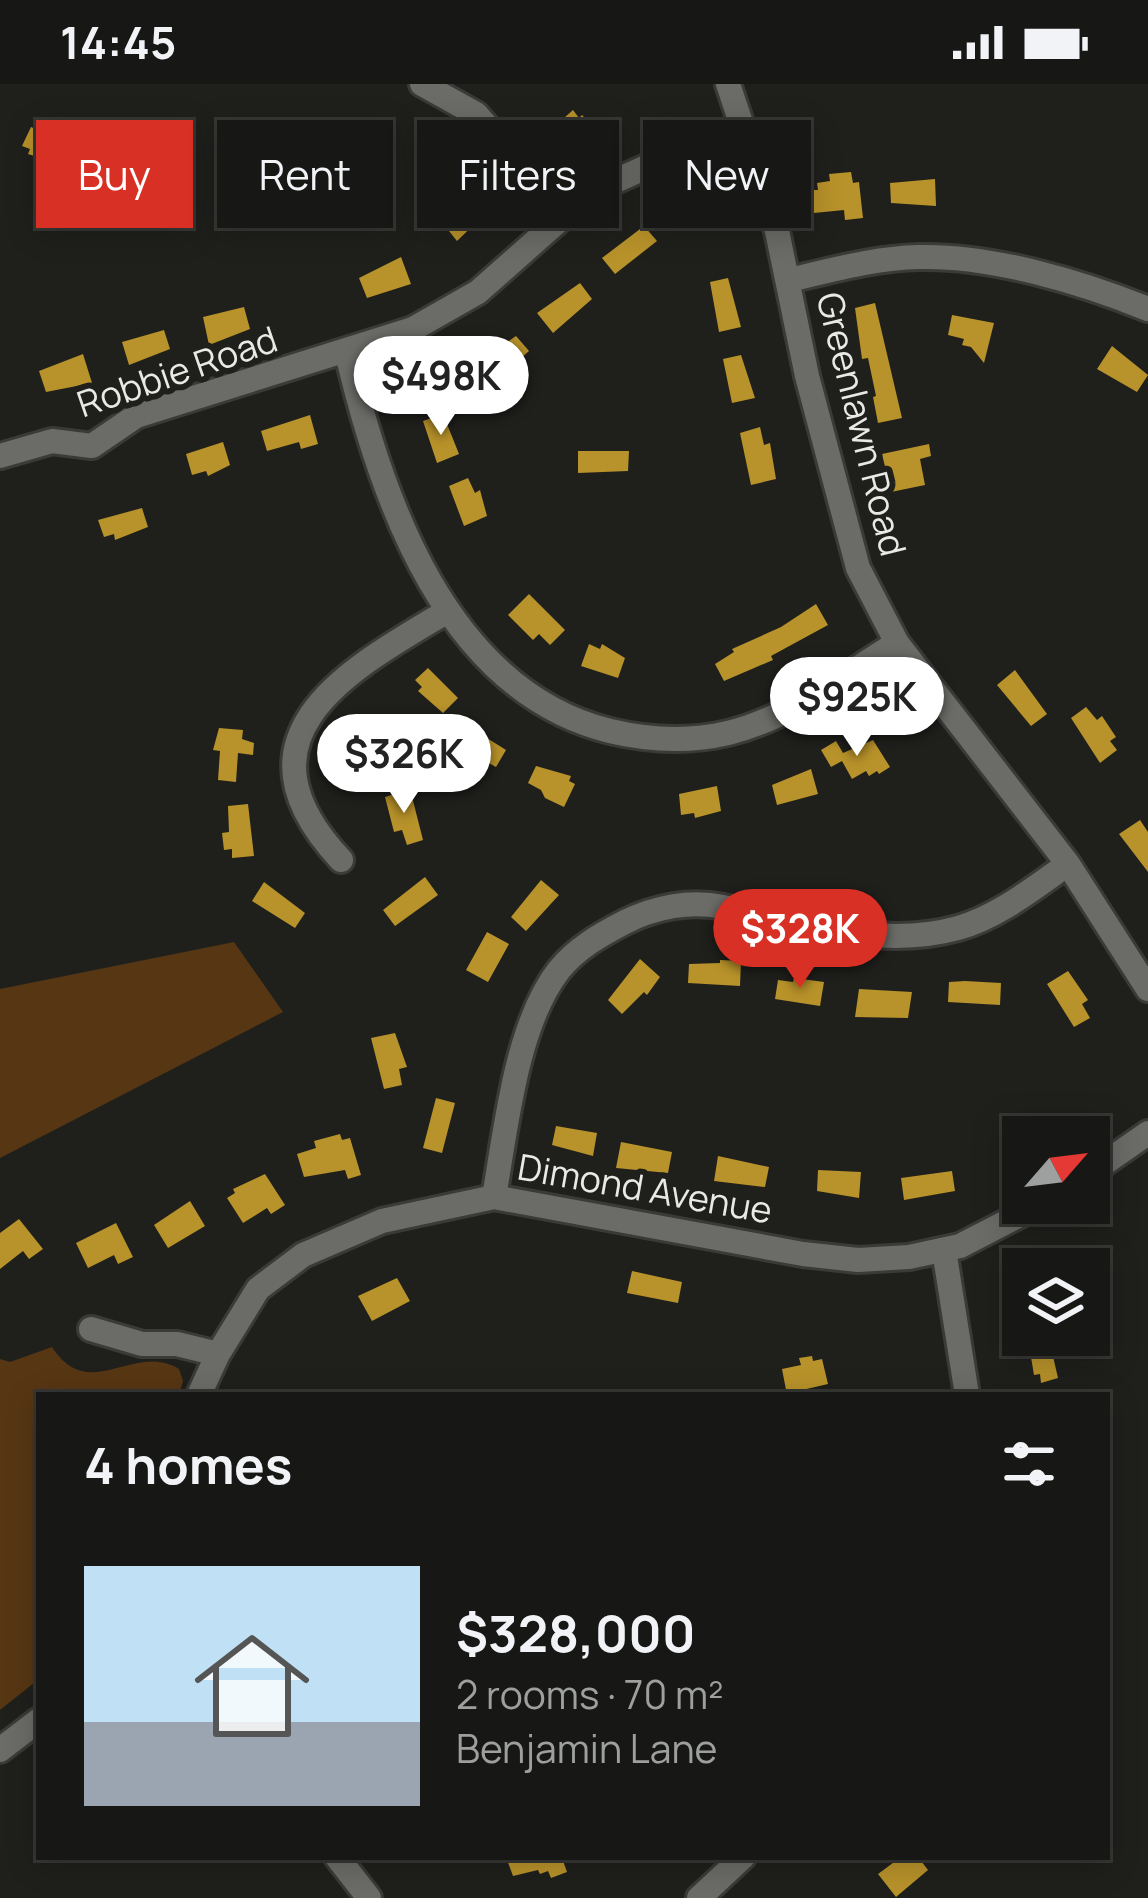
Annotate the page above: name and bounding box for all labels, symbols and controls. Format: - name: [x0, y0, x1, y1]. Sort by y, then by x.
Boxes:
- text: 14:45: [60, 11, 176, 73]
- chip: Buy: [36, 120, 193, 228]
- chip: Rent: [217, 120, 393, 228]
- chip: Filters: [417, 120, 619, 228]
- chip: New: [643, 120, 811, 228]
- street label: Greenlawn Road: [806, 287, 918, 561]
- street label: Robbie Road: [70, 314, 284, 428]
- pin: $498K: [357, 336, 525, 438]
- text: $498K: [381, 348, 501, 402]
- pin: $925K: [773, 657, 941, 759]
- text: $925K: [797, 669, 917, 723]
- pin: $326K: [320, 714, 488, 816]
- text: $326K: [344, 726, 464, 780]
- pin: $328K: [716, 889, 884, 991]
- text: $328K: [740, 901, 860, 955]
- north arrow: [1002, 1116, 1110, 1224]
- map controls: [1002, 1116, 1110, 1356]
- street label: Dimond Avenue: [514, 1142, 776, 1234]
- button: layers: [1002, 1248, 1110, 1356]
- text: 4 homes: [84, 1430, 292, 1499]
- icon: filters: [996, 1431, 1062, 1497]
- text: $328,000: [456, 1598, 695, 1667]
- icon: home: [180, 1614, 324, 1758]
- text: 2 rooms · 70 m²: [456, 1667, 724, 1721]
- text: Benjamin Lane: [456, 1721, 717, 1775]

